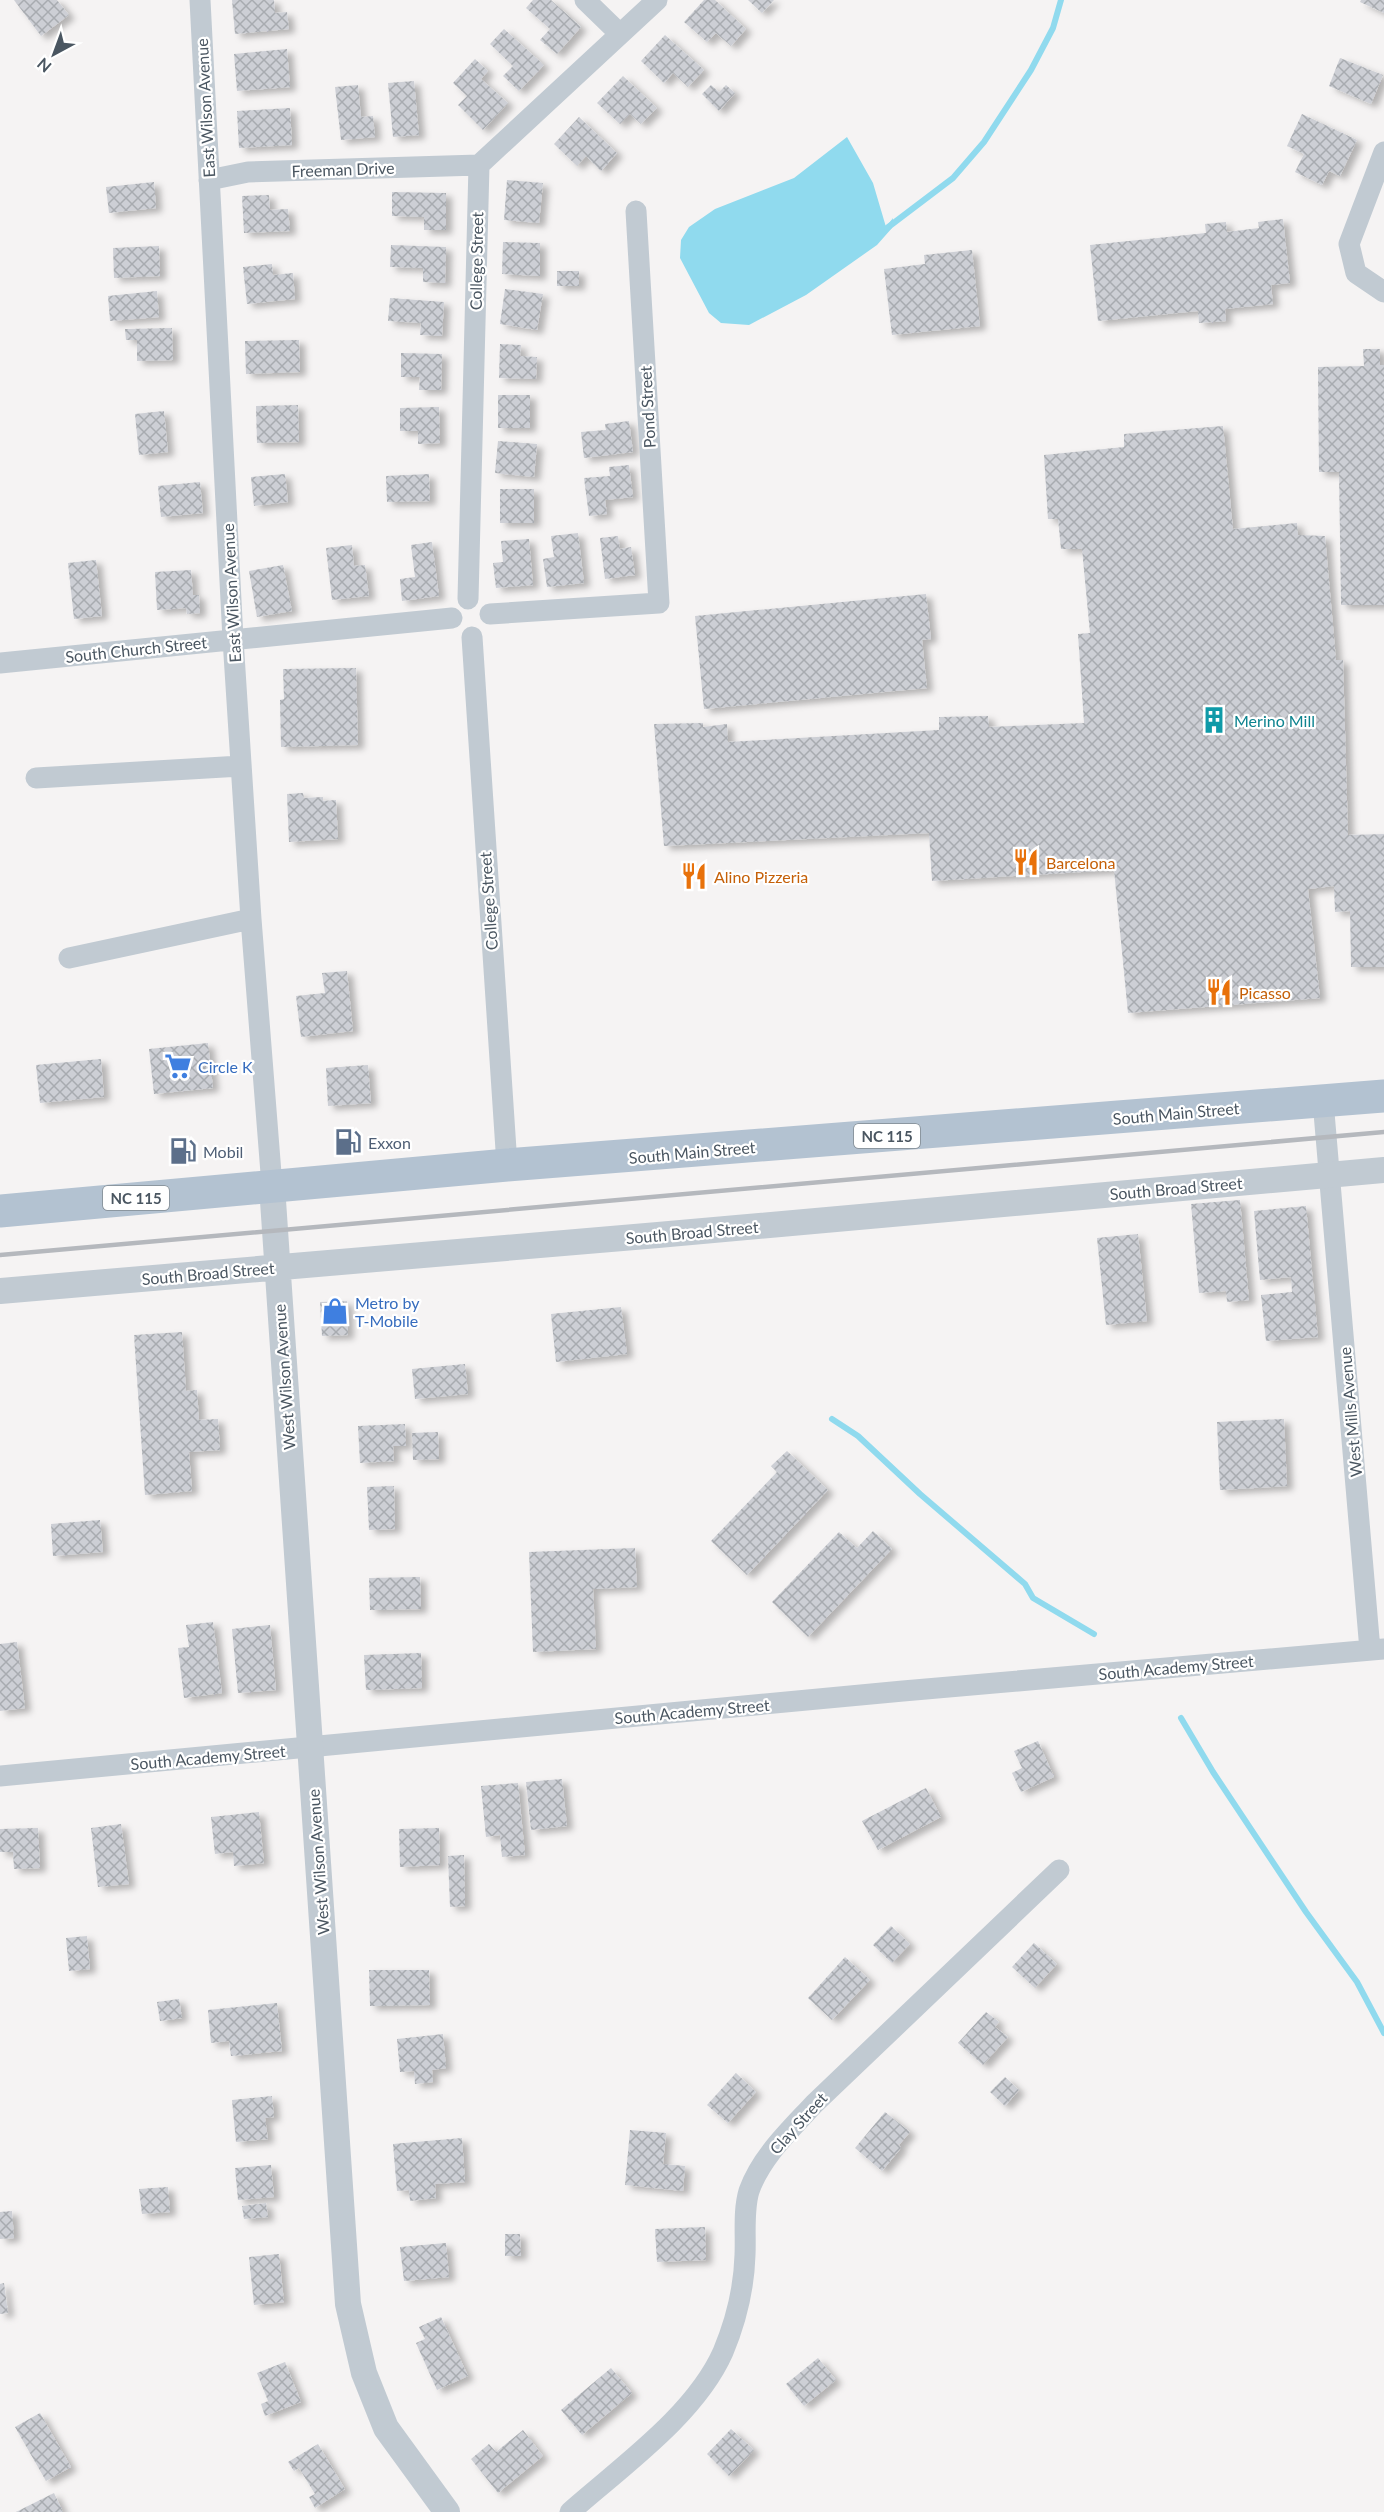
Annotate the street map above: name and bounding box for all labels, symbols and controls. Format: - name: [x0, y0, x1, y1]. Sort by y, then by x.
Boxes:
- north arrow: [24, 24, 84, 84]
- street label: East Wilson Avenue: [192, 38, 218, 178]
- text: N: [33, 54, 55, 77]
- street label: Freeman Drive: [291, 158, 395, 180]
- street label: College Street: [466, 211, 486, 310]
- street label: Pond Street: [635, 365, 659, 449]
- street label: East Wilson Avenue: [218, 523, 244, 663]
- street label: South Church Street: [64, 632, 208, 666]
- building icon: Merino Mill: [1199, 705, 1229, 735]
- place label: Merino Mill: [1234, 711, 1315, 730]
- restaurant icon: Barcelona: [1011, 847, 1041, 877]
- street label: College Street: [475, 851, 501, 951]
- place label: Barcelona: [1046, 853, 1115, 872]
- restaurant icon: Alino Pizzeria: [679, 861, 709, 891]
- place label: Alino Pizzeria: [714, 867, 808, 886]
- restaurant icon: Picasso: [1204, 977, 1234, 1007]
- place label: Picasso: [1239, 983, 1291, 1002]
- supermarket icon: Circle K: [163, 1051, 193, 1081]
- place label: Circle K: [198, 1057, 253, 1076]
- street label: South Main Street: [1112, 1098, 1240, 1128]
- road number: NC 115: [854, 1124, 920, 1148]
- fuel station icon: Exxon: [333, 1127, 363, 1157]
- place label: Exxon: [368, 1133, 411, 1152]
- fuel station icon: Mobil: [168, 1136, 198, 1166]
- street label: South Main Street: [628, 1137, 756, 1167]
- place label: Mobil: [203, 1142, 243, 1161]
- street label: South Broad Street: [1109, 1173, 1243, 1203]
- road number: NC 115: [103, 1186, 169, 1210]
- street label: South Broad Street: [625, 1217, 759, 1247]
- street label: South Broad Street: [141, 1258, 275, 1288]
- place label: Metro by T-Mobile: [355, 1293, 420, 1330]
- shop icon: Metro by T-Mobile: [320, 1296, 350, 1326]
- street label: West Wilson Avenue: [269, 1303, 299, 1451]
- street label: West Mills Avenue: [1335, 1346, 1365, 1478]
- street label: South Academy Street: [1098, 1651, 1255, 1683]
- street label: South Academy Street: [614, 1695, 771, 1727]
- street label: South Academy Street: [130, 1741, 287, 1773]
- street label: West Wilson Avenue: [303, 1788, 333, 1936]
- street label: Clay Street: [765, 2088, 831, 2158]

